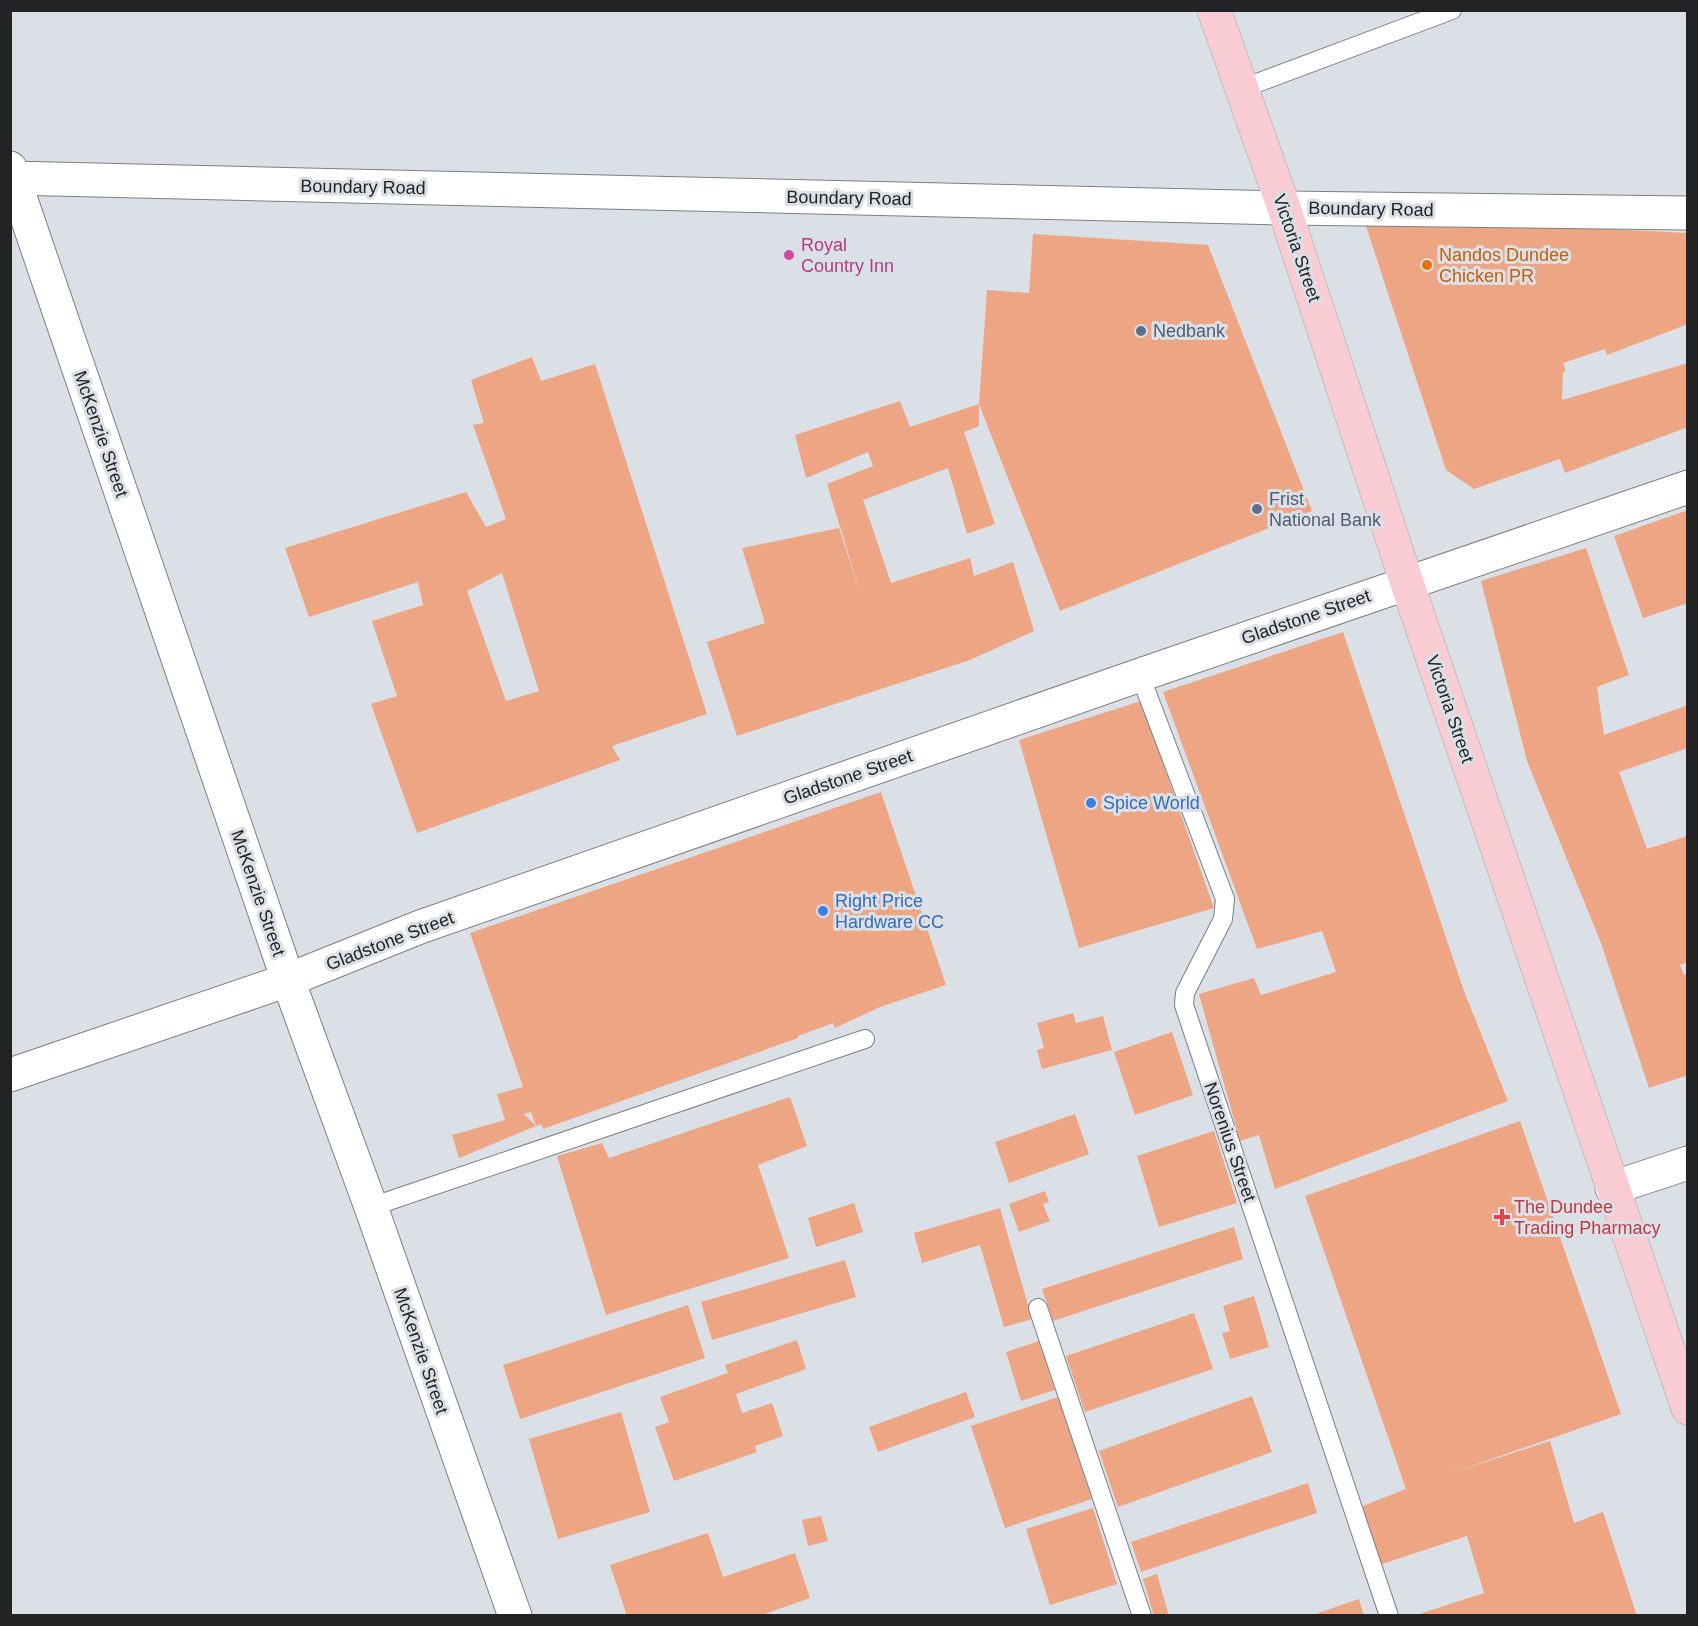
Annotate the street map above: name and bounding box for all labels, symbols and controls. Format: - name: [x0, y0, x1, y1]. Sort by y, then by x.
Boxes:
- street label: Boundary Road: [300, 176, 426, 198]
- street label: Boundary Road: [786, 187, 912, 209]
- street label: Victoria Street: [1269, 191, 1325, 305]
- street label: Boundary Road: [1308, 198, 1434, 220]
- place label: Royal Country Inn: [801, 235, 894, 276]
- place label: Nandos Dundee Chicken PR: [1439, 245, 1569, 286]
- marker: Royal Country Inn: [782, 248, 796, 262]
- marker: Nandos Dundee Chicken PR: [1420, 258, 1434, 272]
- place label: Nedbank: [1153, 321, 1226, 341]
- marker: Nedbank: [1134, 324, 1148, 338]
- street label: McKenzie Street: [70, 368, 132, 500]
- place label: Frist National Bank: [1269, 489, 1382, 530]
- marker: Frist National Bank: [1250, 502, 1264, 516]
- street label: Gladstone Street: [1239, 586, 1373, 648]
- street label: Victoria Street: [1422, 652, 1478, 766]
- street label: Gladstone Street: [781, 746, 915, 808]
- place label: Spice World: [1103, 793, 1200, 813]
- marker: Spice World: [1084, 796, 1098, 810]
- street label: McKenzie Street: [227, 827, 289, 959]
- place label: Right Price Hardware CC: [835, 891, 944, 932]
- marker: Right Price Hardware CC: [816, 904, 830, 918]
- street label: Gladstone Street: [323, 907, 457, 975]
- street label: Norenius Street: [1200, 1080, 1260, 1204]
- place label: The Dundee Trading Pharmacy: [1514, 1197, 1660, 1238]
- marker: The Dundee Trading Pharmacy: [1495, 1210, 1509, 1224]
- street label: McKenzie Street: [390, 1285, 452, 1417]

